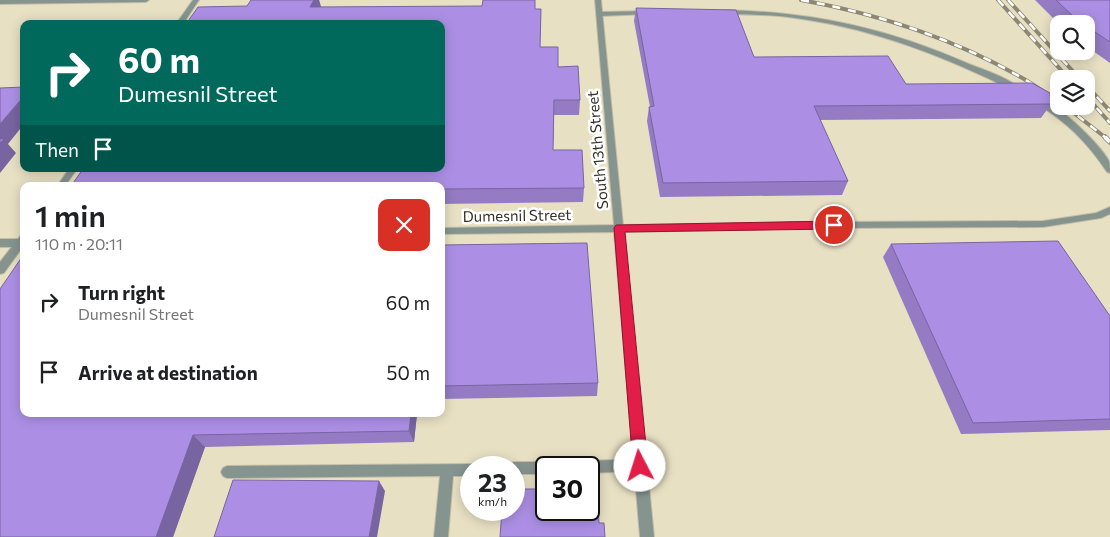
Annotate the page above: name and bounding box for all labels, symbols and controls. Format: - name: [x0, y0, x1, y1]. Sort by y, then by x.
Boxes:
- map controls: [1050, 15, 1095, 115]
- button: search: [1050, 15, 1095, 60]
- text: 60 m: [118, 37, 200, 80]
- icon: right: [35, 40, 100, 105]
- button: layers: [1050, 70, 1095, 115]
- text: Dumesnil Street: [118, 80, 278, 107]
- street label: South 13th Street: [583, 90, 611, 210]
- icon: arrive: [89, 135, 117, 163]
- text: Then: [35, 138, 79, 161]
- text: 1 min: [35, 196, 106, 233]
- button: close: [378, 199, 430, 251]
- pin: [813, 204, 855, 246]
- street label: Dumesnil Street: [462, 205, 572, 225]
- icon: arrive: [820, 211, 848, 239]
- text: 110 m · 20:11: [35, 234, 123, 253]
- text: Turn right: [78, 281, 165, 304]
- icon: right: [35, 288, 63, 316]
- text: 60 m: [386, 291, 430, 314]
- text: Dumesnil Street: [78, 304, 194, 323]
- icon: arrive: [35, 358, 63, 386]
- text: Arrive at destination: [78, 361, 258, 384]
- text: 50 m: [386, 361, 430, 384]
- position arrow: [613, 439, 665, 491]
- speed limit sign: 30: [535, 456, 600, 521]
- text: 23: [478, 467, 507, 497]
- text: km/h: [478, 494, 507, 508]

